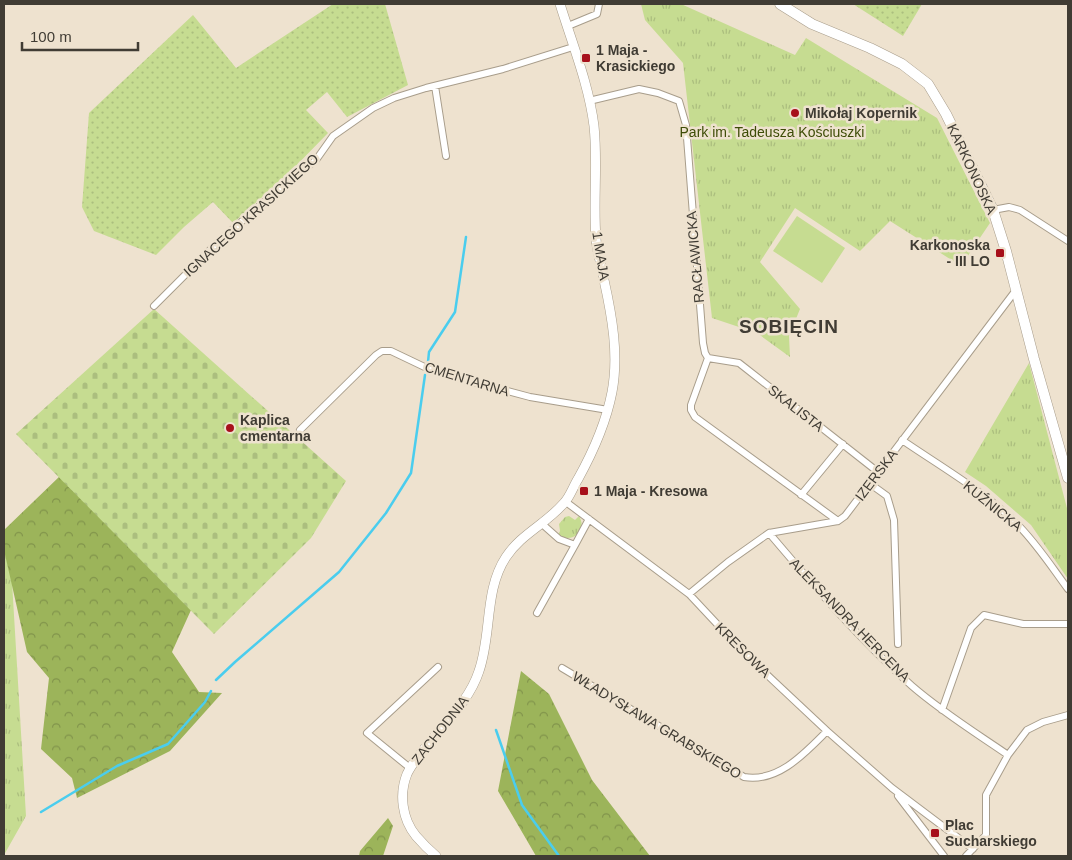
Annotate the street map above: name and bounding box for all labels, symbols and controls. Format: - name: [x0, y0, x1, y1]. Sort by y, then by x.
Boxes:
- scale bar: [22, 20, 139, 52]
- text: 100 m: [30, 28, 72, 45]
- place label: 1 Maja - Krasickiego: [596, 42, 675, 74]
- marker: 1 Maja - Krasickiego: [580, 52, 592, 64]
- place label: Mikołaj Kopernik: [805, 105, 917, 121]
- marker: Mikołaj Kopernik: [789, 107, 801, 119]
- street label: KARKONOSKA: [944, 121, 1000, 217]
- park label: Park im. Tadeusza Kościuszki: [680, 124, 864, 140]
- street label: IGNACEGO KRASICKIEGO: [180, 150, 322, 280]
- street label: RACŁAWICKA: [683, 210, 707, 304]
- street label: 1 MAJA: [589, 231, 613, 282]
- place label: Karkonoska - III LO: [910, 237, 990, 269]
- marker: Karkonoska - III LO: [994, 247, 1006, 259]
- district label: SOBIĘCIN: [739, 316, 839, 337]
- street label: CMENTARNA: [423, 359, 512, 400]
- street label: SKALISTA: [765, 381, 827, 435]
- place label: Kaplica cmentarna: [240, 412, 311, 444]
- marker: Kaplica cmentarna: [224, 422, 236, 434]
- street label: IZERSKA: [852, 446, 901, 504]
- street label: KUŹNICKA: [960, 478, 1026, 535]
- place label: 1 Maja - Kresowa: [594, 483, 708, 499]
- marker: 1 Maja - Kresowa: [578, 485, 590, 497]
- street label: ALEKSANDRA HERCENA: [787, 555, 914, 686]
- street label: KRESOWA: [712, 619, 774, 681]
- street label: WŁADYSŁAWA GRABSKIEGO: [570, 668, 744, 782]
- street label: ZACHODNIA: [408, 692, 472, 767]
- place label: Plac Sucharskiego: [945, 817, 1037, 849]
- marker: Plac Sucharskiego: [929, 827, 941, 839]

